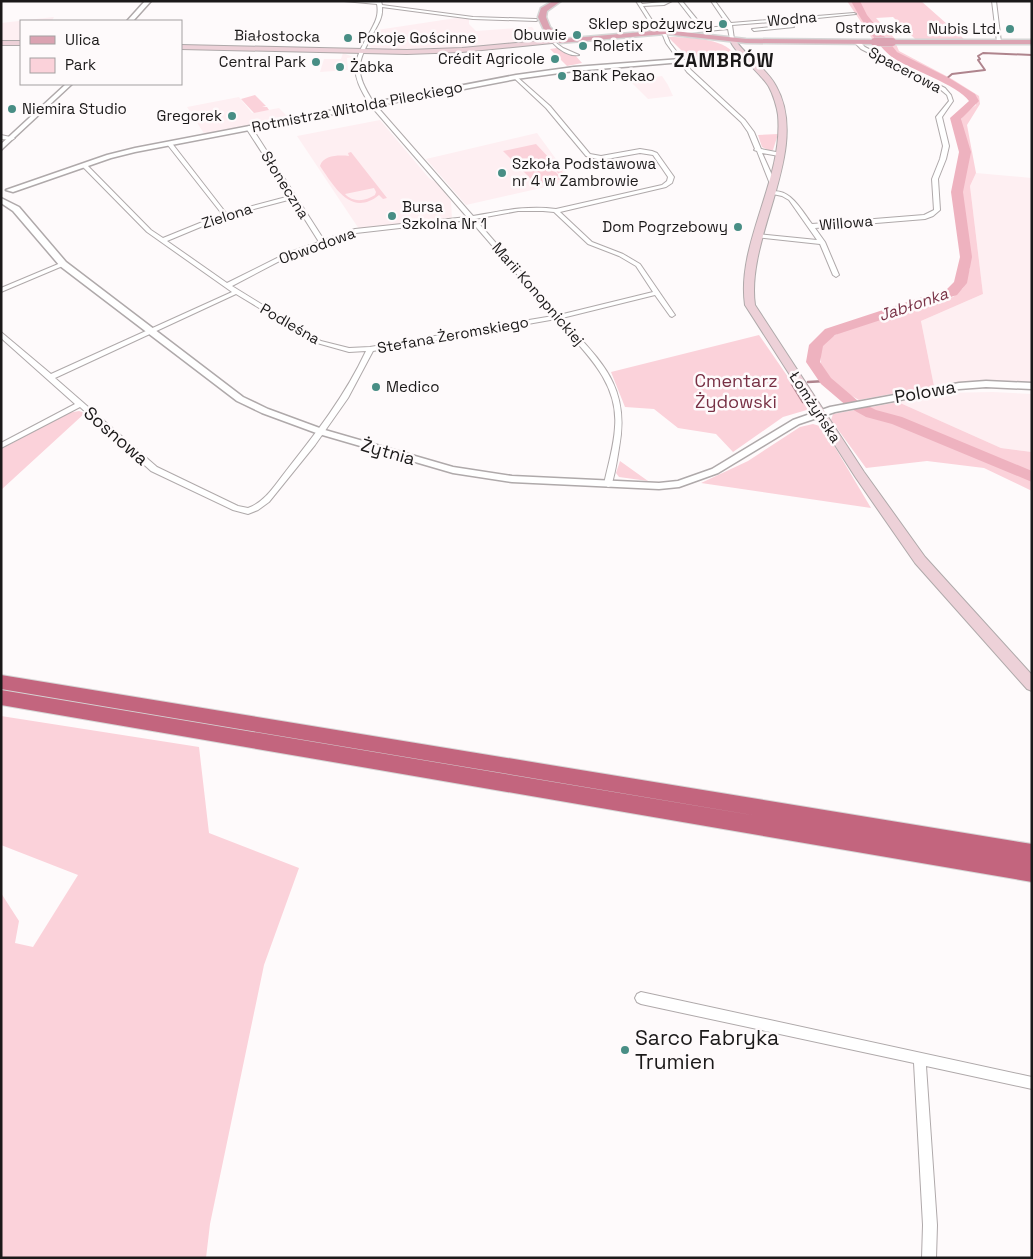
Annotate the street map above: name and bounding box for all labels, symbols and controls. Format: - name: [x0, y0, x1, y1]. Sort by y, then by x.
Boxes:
- street label: Wodna: [766, 7, 818, 30]
- place label: Sklep spożywczy: [589, 14, 713, 33]
- marker: Sklep spożywczy: [717, 18, 729, 30]
- street label: Ostrowska: [835, 18, 911, 37]
- place label: Nubis Ltd.: [928, 19, 1000, 38]
- legend: [20, 20, 182, 85]
- marker: Nubis Ltd.: [1004, 23, 1016, 35]
- street label: Białostocka: [234, 25, 321, 46]
- place label: Obuwie: [514, 25, 567, 44]
- place label: Pokoje Gościnne: [358, 28, 477, 47]
- marker: Obuwie: [571, 29, 583, 41]
- text: Ulica: [65, 30, 100, 49]
- marker: Pokoje Gościnne: [342, 32, 354, 44]
- place label: Roletix: [593, 36, 644, 55]
- marker: Roletix: [577, 40, 589, 52]
- street label: Spacerowa: [865, 42, 945, 97]
- district label: ZAMBRÓW: [673, 48, 775, 73]
- place label: Crédit Agricole: [438, 49, 545, 68]
- place label: Central Park: [219, 52, 306, 71]
- marker: Crédit Agricole: [549, 53, 561, 65]
- text: Park: [65, 55, 96, 74]
- marker: Central Park: [310, 56, 322, 68]
- place label: Żabka: [350, 57, 394, 76]
- marker: Żabka: [334, 61, 346, 73]
- place label: Bank Pekao: [572, 66, 655, 85]
- marker: Bank Pekao: [556, 70, 568, 82]
- street label: Rotmistrza Witolda Pileckiego: [250, 77, 464, 136]
- place label: Niemira Studio: [22, 99, 127, 118]
- marker: Niemira Studio: [6, 103, 18, 115]
- place label: Gregorek: [157, 106, 222, 125]
- marker: Gregorek: [226, 110, 238, 122]
- street label: Słoneczna: [257, 147, 314, 222]
- place label: Szkoła Podstawowa nr 4 w Zambrowie: [512, 154, 657, 190]
- marker: Szkoła Podstawowa nr 4 w Zambrowie: [496, 167, 508, 179]
- place label: Bursa Szkolna Nr 1: [402, 197, 487, 233]
- street label: Zielona: [199, 198, 255, 233]
- marker: Bursa Szkolna Nr 1: [386, 210, 398, 222]
- street label: Willowa: [818, 211, 874, 234]
- place label: Dom Pogrzebowy: [602, 217, 728, 236]
- marker: Dom Pogrzebowy: [732, 221, 744, 233]
- street label: Obwodowa: [276, 223, 358, 268]
- street label: Marii Konopnickiej: [488, 238, 588, 349]
- water label: Jabłonka: [876, 283, 951, 326]
- street label: Podleśna: [257, 299, 324, 348]
- street label: Stefana Żeromskiego: [376, 312, 530, 357]
- street label: Łomżyńska: [785, 367, 846, 446]
- park label: Cmentarz Żydowski: [694, 369, 778, 413]
- street label: Polowa: [893, 375, 957, 408]
- place label: Medico: [386, 377, 439, 396]
- marker: Medico: [370, 381, 382, 393]
- street label: Sosnowa: [79, 401, 153, 470]
- street label: Żytnia: [358, 433, 418, 470]
- place label: Sarco Fabryka Trumien: [635, 1024, 779, 1075]
- marker: Sarco Fabryka Trumien: [619, 1044, 631, 1056]

